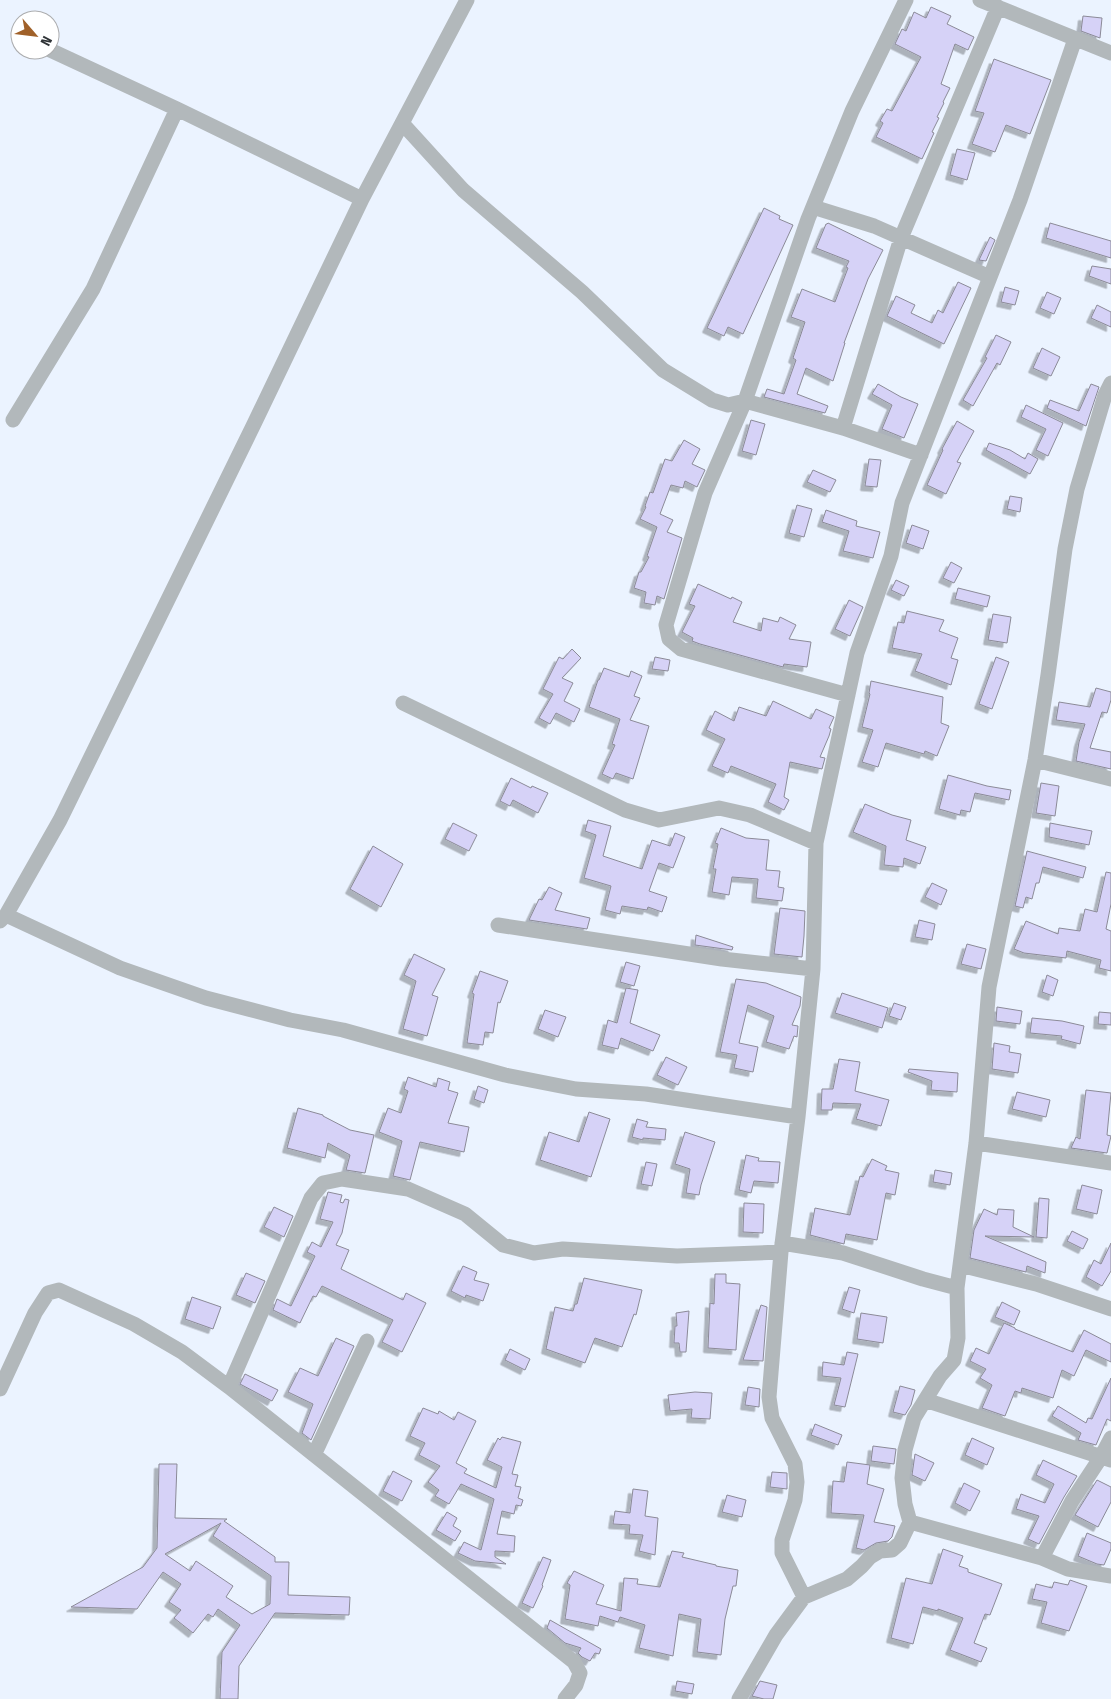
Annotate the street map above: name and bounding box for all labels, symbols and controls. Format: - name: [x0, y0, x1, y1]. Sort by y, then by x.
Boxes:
- north arrow: [10, 10, 60, 60]
- text: N: [37, 33, 56, 49]

